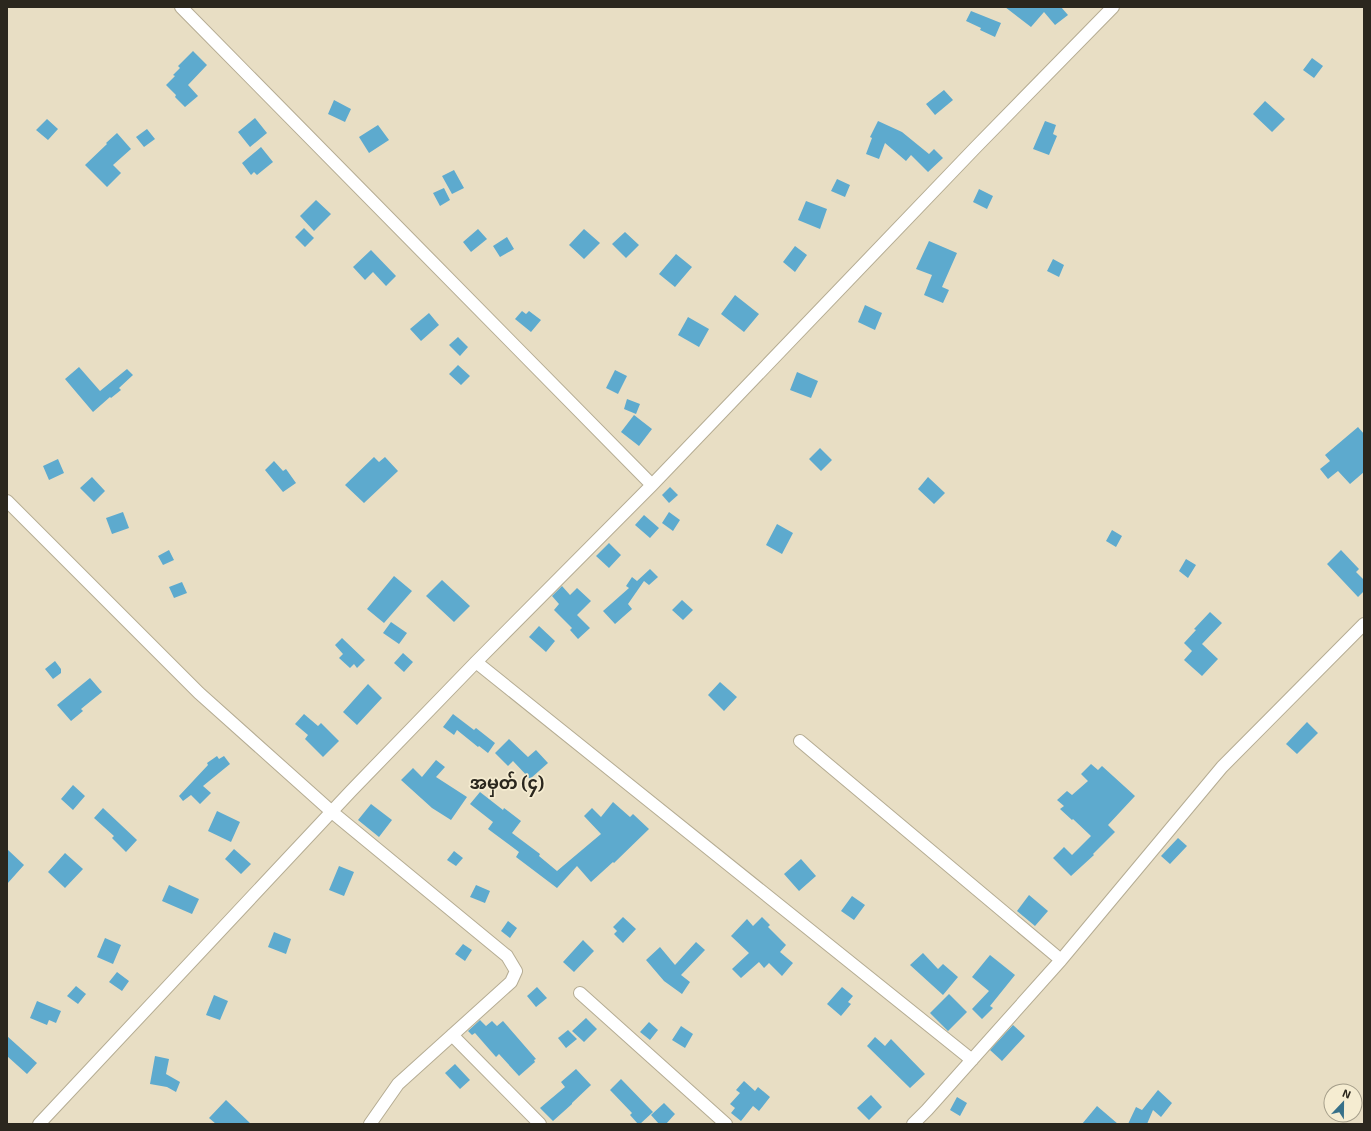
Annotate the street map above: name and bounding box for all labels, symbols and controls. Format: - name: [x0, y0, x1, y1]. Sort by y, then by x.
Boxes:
- district label: အမှတ် (၄): [470, 771, 544, 797]
- north arrow: [1323, 1083, 1363, 1123]
- text: N: [1341, 1086, 1353, 1101]

